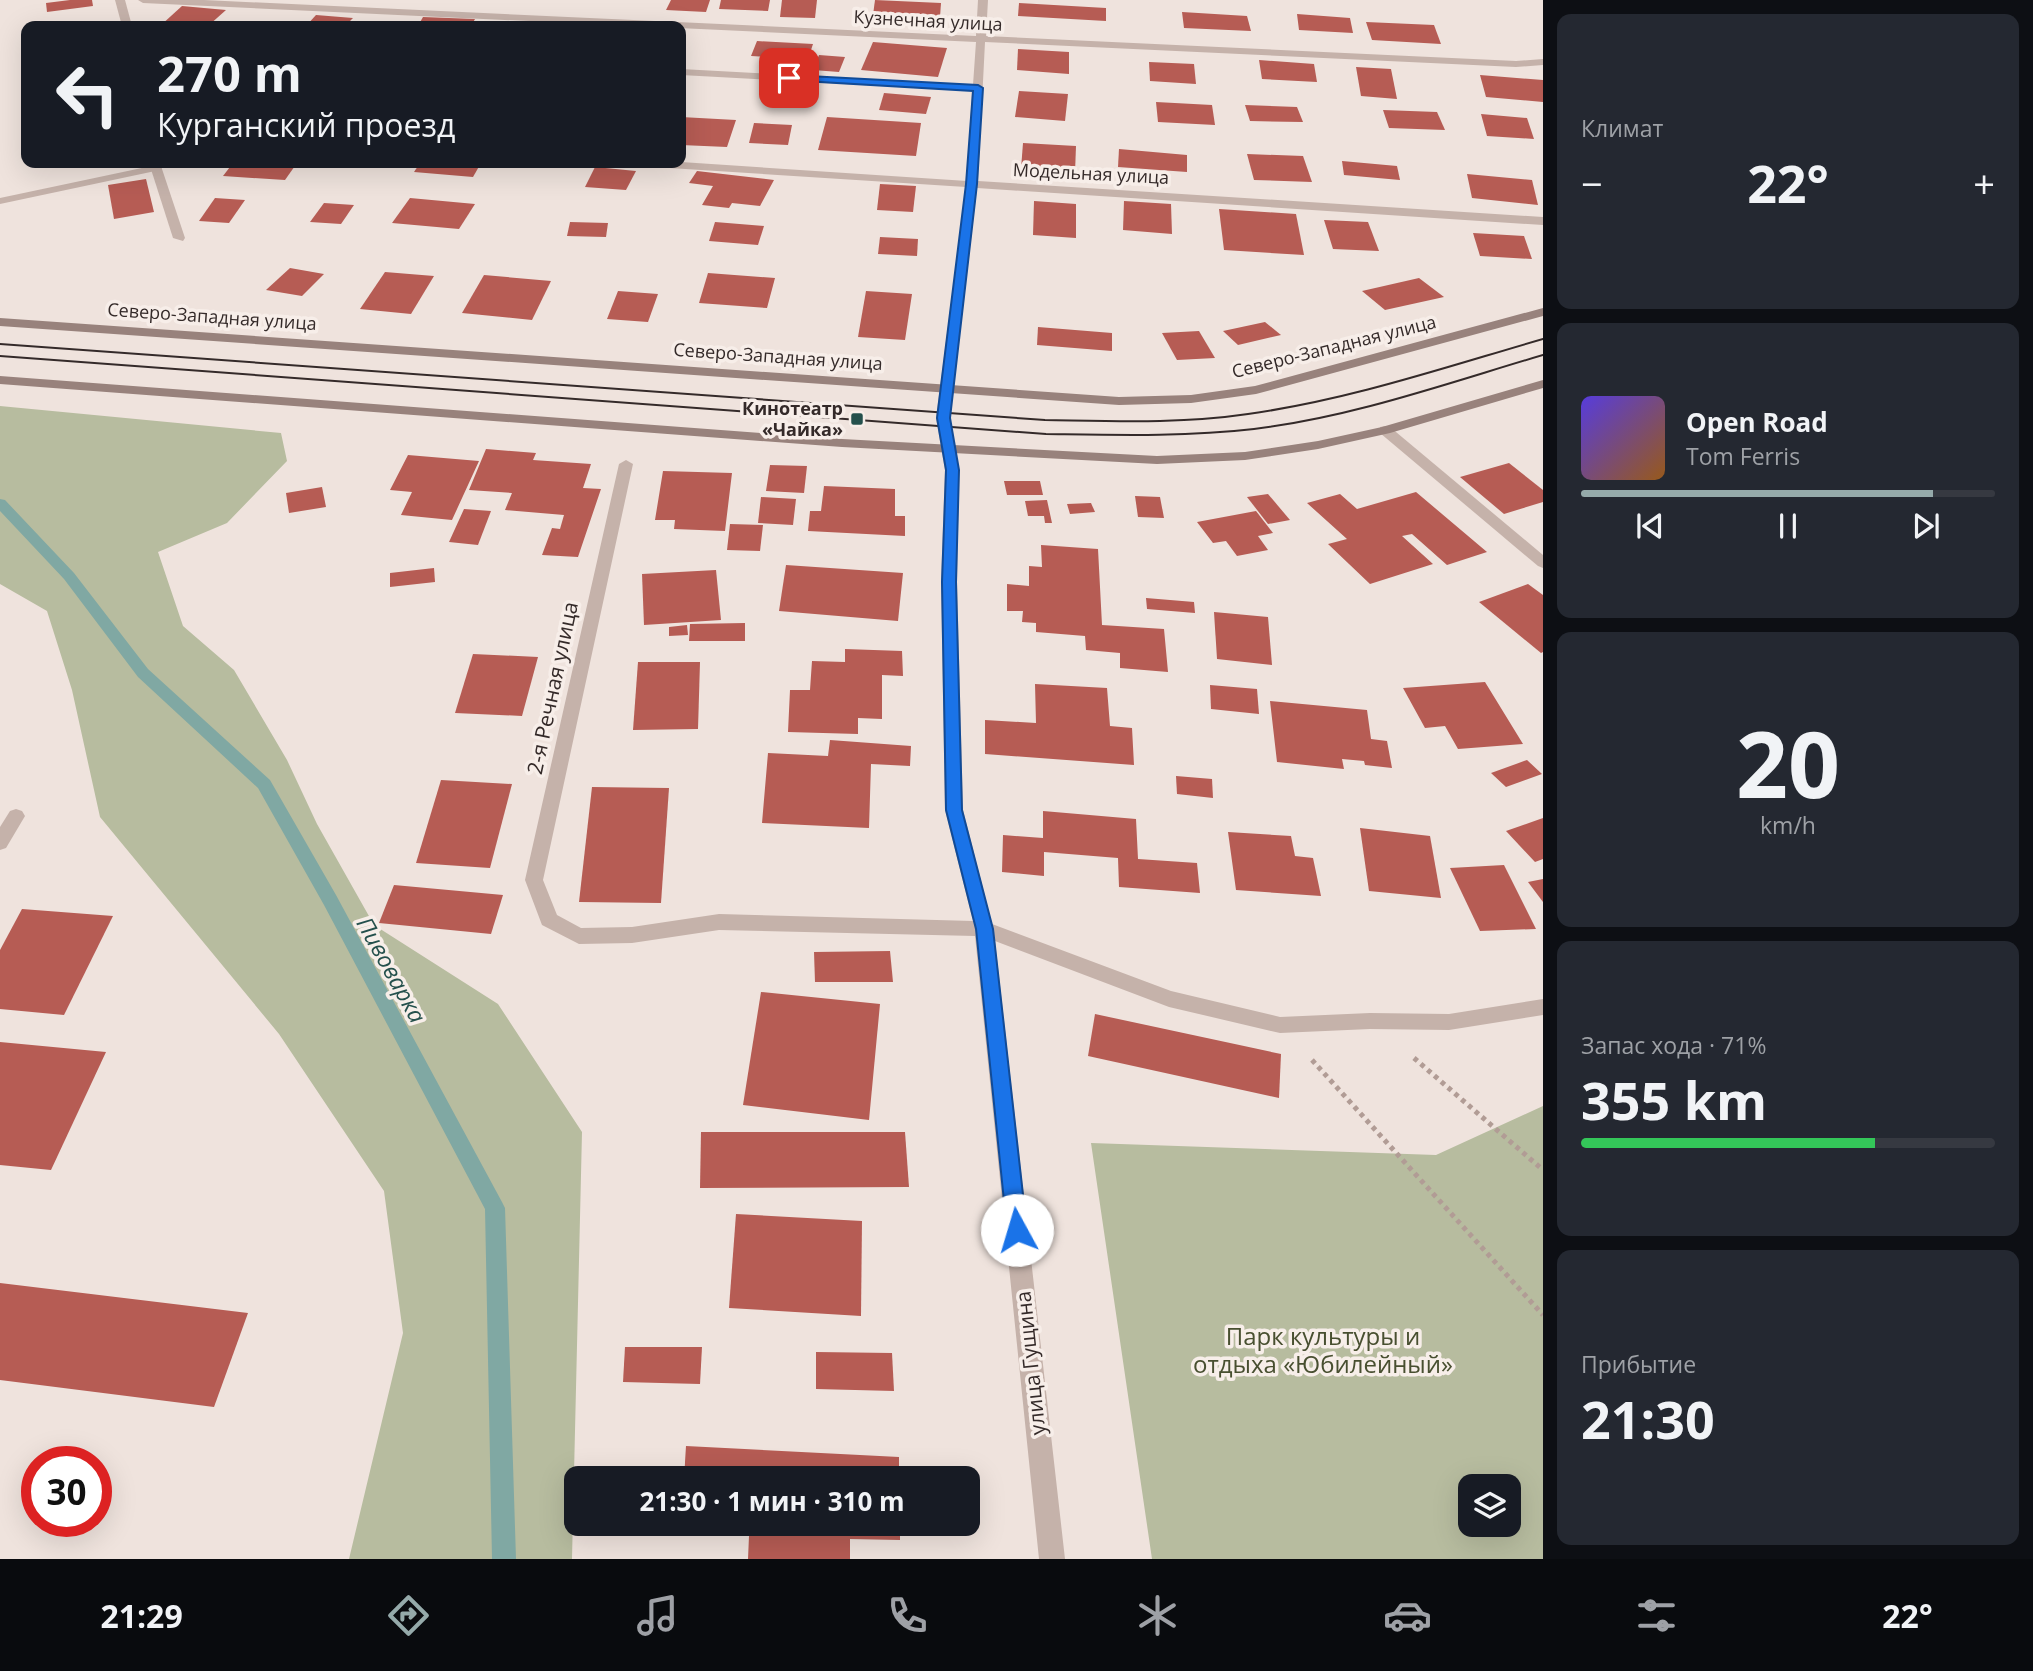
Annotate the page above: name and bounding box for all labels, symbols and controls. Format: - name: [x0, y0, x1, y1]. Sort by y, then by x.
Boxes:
- street label: Кузнечная улица: [853, 4, 1003, 36]
- text: 270 m: [157, 40, 302, 106]
- pin: [759, 48, 819, 108]
- icon: left: [42, 49, 133, 140]
- icon: arrive: [770, 59, 808, 97]
- text: Курганский проезд: [157, 103, 455, 146]
- text: Климат: [1581, 112, 1663, 144]
- text: 22°: [1747, 147, 1829, 218]
- street label: Модельная улица: [1012, 157, 1170, 189]
- text: −: [1581, 157, 1603, 209]
- text: +: [1973, 157, 1995, 209]
- street label: Северо-Западная улица: [107, 297, 317, 335]
- street label: Северо-Западная улица: [1229, 309, 1438, 383]
- street label: Северо-Западная улица: [673, 337, 883, 375]
- place label: Кинотеатр «Чайка»: [742, 396, 843, 441]
- text: Open Road: [1686, 404, 1828, 440]
- marker: Кинотеатр «Чайка»: [849, 411, 865, 427]
- text: Tom Ferris: [1686, 440, 1800, 472]
- icon: previous: [1631, 507, 1669, 545]
- icon: pause: [1769, 507, 1807, 545]
- icon: next: [1907, 507, 1945, 545]
- street label: 2-я Речная улица: [520, 599, 584, 777]
- text: 20: [1736, 701, 1840, 825]
- text: km/h: [1760, 809, 1816, 841]
- water label: Пивоварка: [350, 911, 434, 1028]
- text: Запас хода · 71%: [1581, 1029, 1766, 1061]
- text: 355 km: [1581, 1064, 1767, 1135]
- position arrow: [980, 1193, 1054, 1267]
- street label: улица Гущина: [1009, 1290, 1051, 1437]
- park label: Парк культуры и отдыха «Юбилейный»: [1193, 1319, 1453, 1380]
- text: Прибытие: [1581, 1348, 1696, 1380]
- text: 21:30: [1581, 1383, 1715, 1454]
- speed limit sign: 30: [21, 1446, 112, 1537]
- map controls: [1458, 1474, 1521, 1537]
- button: layers: [1458, 1474, 1521, 1537]
- text: 21:30 · 1 мин · 310 m: [639, 1483, 905, 1519]
- icon: directions: [384, 1591, 433, 1640]
- icon: music: [633, 1591, 682, 1640]
- icon: phone: [883, 1591, 932, 1640]
- icon: climate: [1133, 1591, 1182, 1640]
- icon: car: [1383, 1591, 1432, 1640]
- icon: filters: [1632, 1591, 1681, 1640]
- text: 21:29: [100, 1594, 183, 1637]
- text: 22°: [1882, 1594, 1933, 1637]

